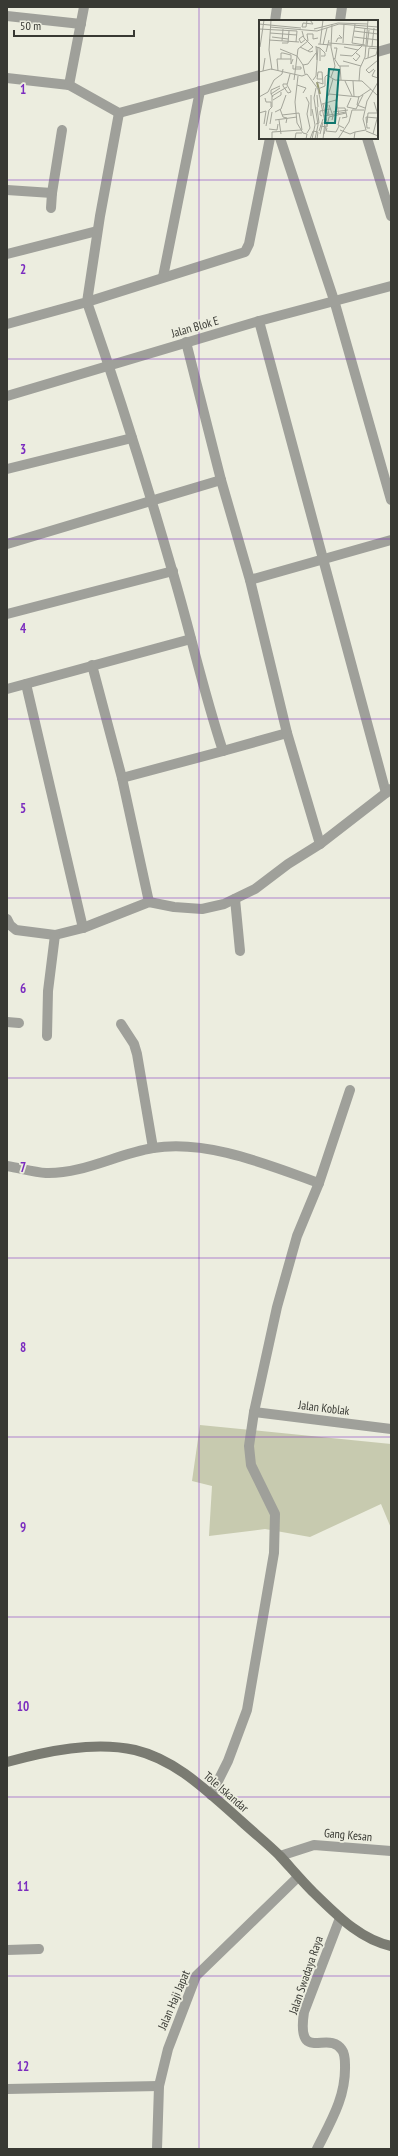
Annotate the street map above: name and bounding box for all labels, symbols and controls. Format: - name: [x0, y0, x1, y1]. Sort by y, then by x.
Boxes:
- scale bar: [14, 12, 134, 38]
- text: 50 m: [20, 18, 41, 33]
- inset map: [259, 20, 378, 139]
- text: 1: [20, 81, 26, 98]
- text: 2: [20, 261, 26, 278]
- street label: Jalan Blok E: [168, 313, 220, 341]
- text: 3: [20, 441, 26, 458]
- text: 4: [20, 620, 27, 637]
- text: 5: [20, 800, 26, 817]
- text: 6: [20, 980, 26, 997]
- text: 7: [20, 1159, 26, 1176]
- text: 8: [20, 1339, 26, 1356]
- street label: Jalan Koblak: [297, 1397, 351, 1418]
- text: 9: [20, 1519, 26, 1536]
- text: 10: [17, 1698, 29, 1715]
- street label: Tole Iskandar: [201, 1768, 252, 1816]
- street label: Gang Kesan: [323, 1825, 373, 1844]
- text: 11: [17, 1878, 29, 1895]
- street label: Jalan Swadaya Raya: [285, 1934, 326, 2017]
- street label: Jalan Haji Japat: [154, 1967, 193, 2033]
- text: 12: [17, 2058, 29, 2075]

